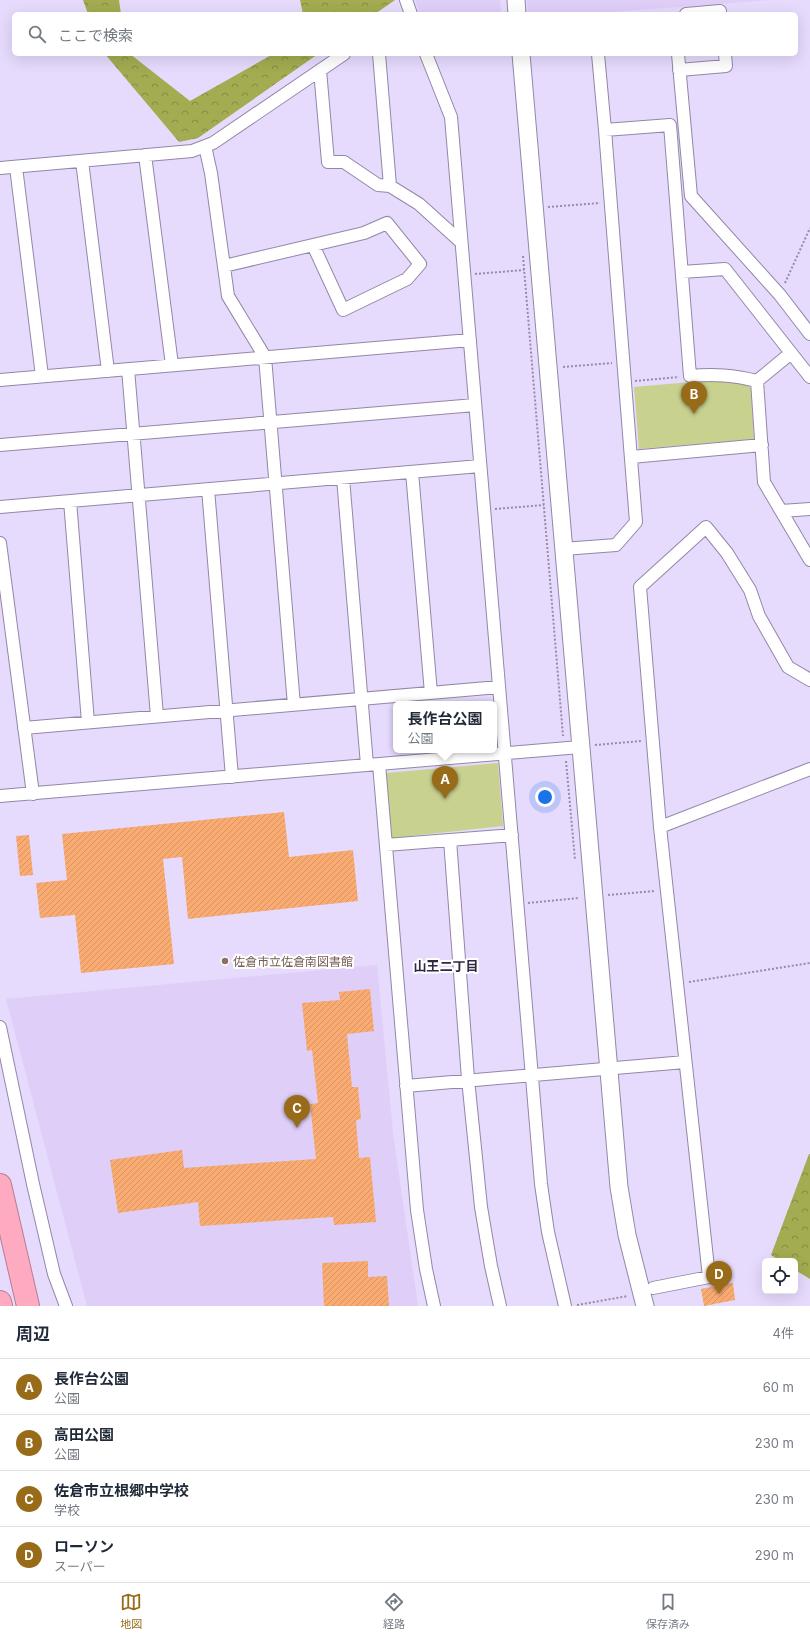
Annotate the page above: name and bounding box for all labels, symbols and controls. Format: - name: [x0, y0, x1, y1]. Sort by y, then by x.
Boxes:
- search box: [12, 12, 798, 56]
- icon: search: [26, 23, 48, 45]
- text: ここで検索: [58, 26, 133, 45]
- pin: B: [681, 381, 707, 414]
- popup: [393, 701, 497, 753]
- text: 長作台公園: [407, 709, 483, 728]
- text: 公園: [407, 730, 434, 746]
- pin: A: [432, 766, 458, 799]
- your location: [535, 787, 555, 807]
- place label: 佐倉市立佐倉南図書館: [233, 954, 353, 969]
- marker: 佐倉市立佐倉南図書館: [220, 956, 230, 966]
- district label: 山王二丁目: [413, 958, 479, 974]
- pin: C: [284, 1095, 310, 1128]
- map controls: [762, 1258, 798, 1294]
- button: locate: [762, 1258, 798, 1294]
- pin: D: [706, 1261, 732, 1294]
- text: 周辺: [16, 1324, 50, 1344]
- text: 4件: [773, 1325, 794, 1341]
- text: 長作台公園: [54, 1369, 129, 1388]
- text: A: [24, 1379, 34, 1395]
- text: 60 m: [763, 1379, 794, 1395]
- text: 公園: [54, 1390, 80, 1406]
- text: 高田公園: [54, 1425, 114, 1444]
- text: B: [25, 1435, 33, 1451]
- text: 230 m: [755, 1435, 794, 1451]
- text: 公園: [54, 1446, 80, 1462]
- text: 佐倉市立根郷中学校: [54, 1481, 189, 1500]
- text: C: [24, 1491, 34, 1507]
- text: 230 m: [755, 1491, 794, 1507]
- text: 学校: [54, 1502, 80, 1518]
- text: ローソン: [54, 1537, 114, 1556]
- text: D: [24, 1547, 34, 1563]
- text: 290 m: [755, 1547, 794, 1563]
- text: スーパー: [54, 1558, 106, 1574]
- tab: 地図: [120, 1591, 142, 1631]
- tab: 経路: [383, 1591, 405, 1631]
- tab: 保存済み: [646, 1591, 690, 1631]

